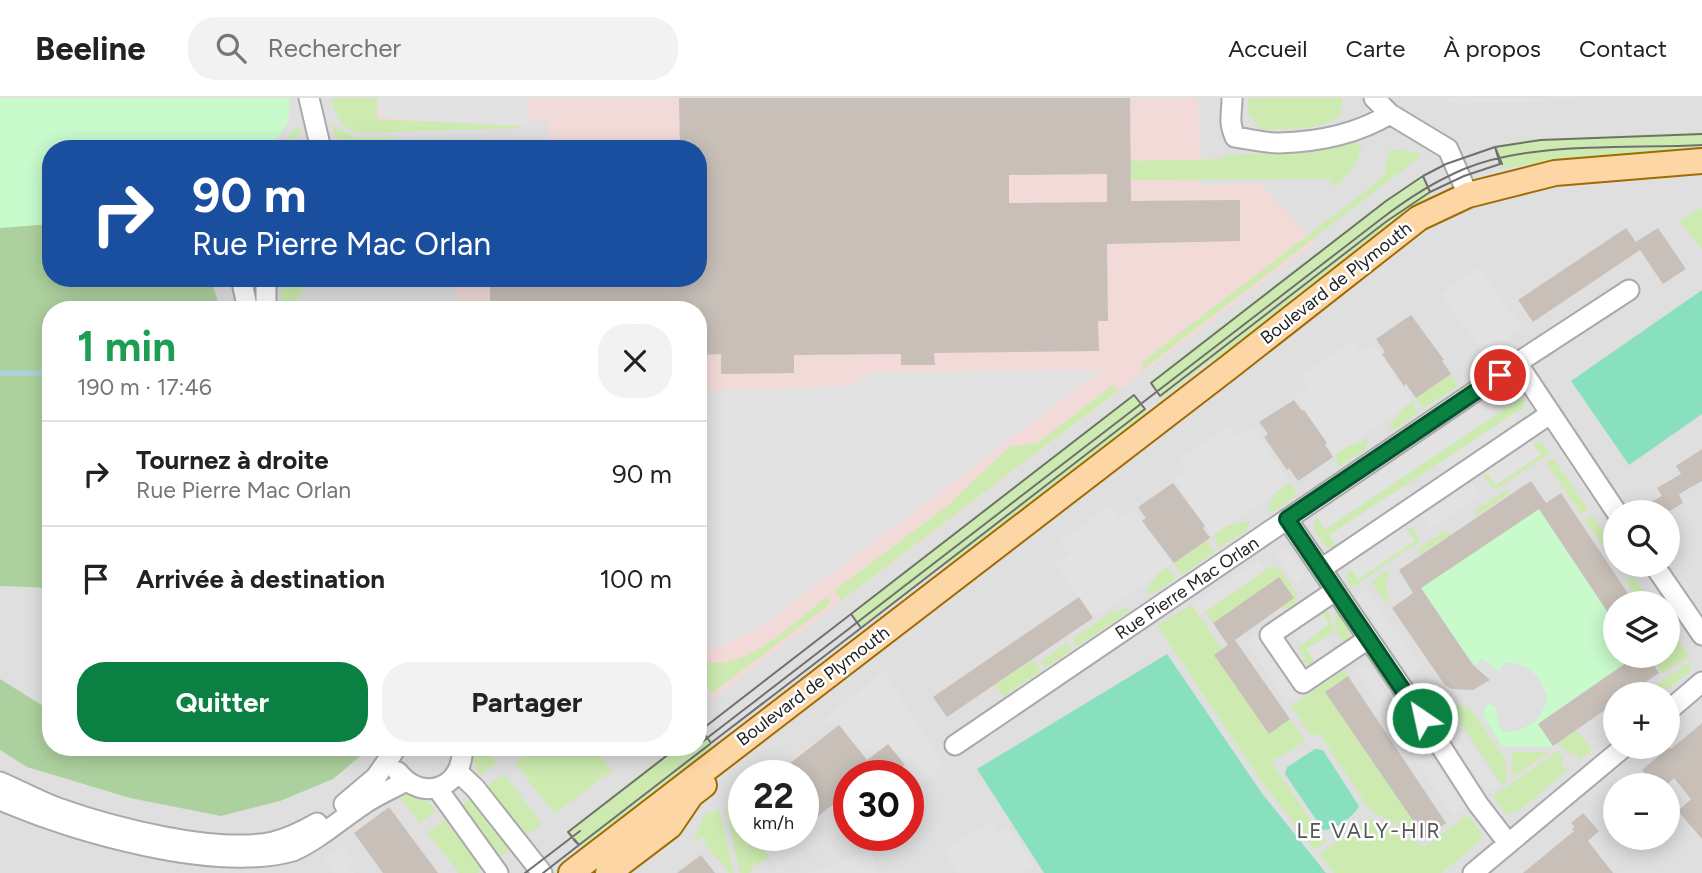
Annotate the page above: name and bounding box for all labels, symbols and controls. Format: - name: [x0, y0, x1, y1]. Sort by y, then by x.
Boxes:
- search box: [188, 17, 678, 80]
- text: Beeline: [35, 29, 146, 68]
- icon: search: [212, 29, 250, 67]
- text: Rechercher: [268, 32, 401, 64]
- text: Accueil: [1228, 34, 1308, 63]
- text: Carte: [1346, 34, 1405, 63]
- text: À propos: [1443, 34, 1541, 63]
- text: Contact: [1579, 34, 1667, 63]
- text: 90 m: [192, 165, 307, 224]
- icon: right: [77, 168, 168, 259]
- street label: Boulevard de Plymouth: [1256, 217, 1416, 349]
- text: Rue Pierre Mac Orlan: [192, 225, 491, 263]
- text: 1 min: [77, 321, 176, 372]
- button: close: [598, 324, 672, 398]
- pin: [1470, 345, 1530, 405]
- icon: arrive: [1481, 356, 1519, 394]
- text: 190 m · 17:46: [77, 373, 212, 401]
- text: Tournez à droite: [136, 444, 329, 476]
- icon: right: [77, 455, 115, 493]
- text: 90 m: [612, 458, 672, 490]
- text: Rue Pierre Mac Orlan: [136, 476, 351, 504]
- map controls: [1603, 500, 1680, 850]
- button: search: [1603, 500, 1680, 577]
- street label: Rue Pierre Mac Orlan: [1111, 532, 1263, 644]
- icon: arrive: [77, 560, 115, 598]
- text: Arrivée à destination: [136, 563, 385, 595]
- text: 100 m: [599, 563, 672, 595]
- button: layers: [1603, 591, 1680, 668]
- street label: Boulevard de Plymouth: [732, 621, 894, 751]
- button: Quitter: [77, 662, 368, 742]
- button: Partager: [382, 662, 672, 742]
- position arrow: [1385, 681, 1459, 755]
- button: +: [1603, 682, 1680, 759]
- speed limit sign: 30: [833, 760, 924, 851]
- button: −: [1603, 773, 1680, 850]
- text: 22: [753, 775, 794, 817]
- text: km/h: [753, 812, 794, 834]
- district label: LE VALY-HIR: [1296, 818, 1442, 843]

